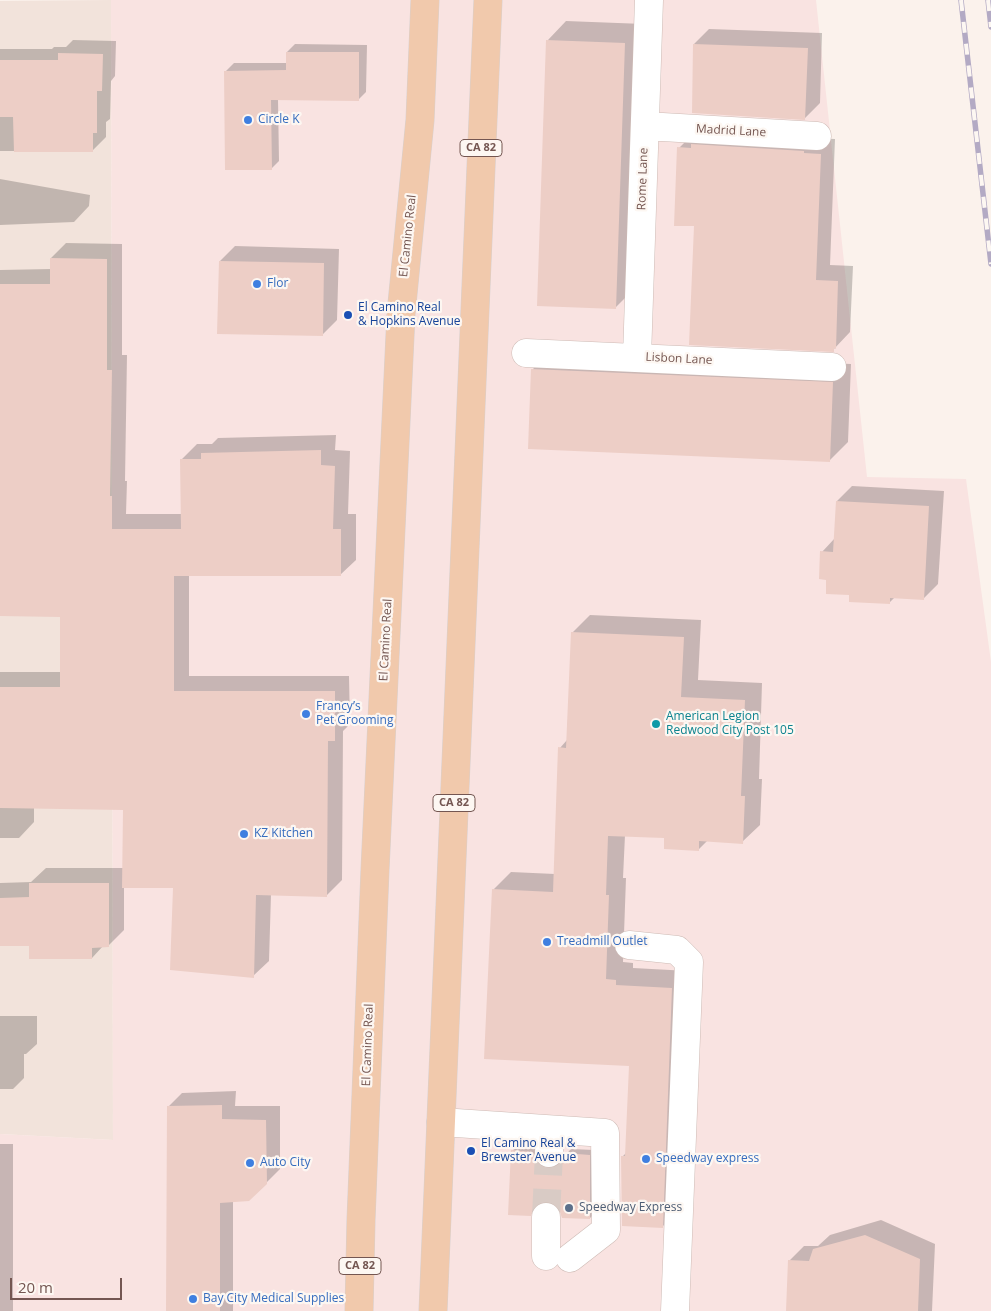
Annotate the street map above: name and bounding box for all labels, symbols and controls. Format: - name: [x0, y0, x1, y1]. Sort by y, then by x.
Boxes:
- place label: Circle K: [258, 113, 299, 127]
- marker: Circle K: [242, 114, 254, 126]
- street label: Madrid Lane: [696, 122, 766, 140]
- road number: CA 82: [460, 140, 502, 156]
- street label: Rome Lane: [635, 147, 651, 211]
- street label: El Camino Real: [397, 194, 419, 278]
- place label: Flor: [267, 277, 288, 291]
- marker: Flor: [251, 278, 263, 290]
- place label: El Camino Real & Hopkins Avenue: [358, 301, 461, 329]
- marker: El Camino Real & Hopkins Avenue: [342, 309, 354, 321]
- street label: Lisbon Lane: [645, 350, 713, 368]
- street label: El Camino Real: [377, 598, 395, 682]
- place label: Francy’s Pet Grooming: [316, 700, 393, 728]
- marker: Francy’s Pet Grooming: [300, 708, 312, 720]
- place label: American Legion Redwood City Post 105: [666, 710, 794, 738]
- marker: American Legion Redwood City Post 105: [650, 718, 662, 730]
- road number: CA 82: [433, 794, 475, 811]
- place label: KZ Kitchen: [254, 827, 313, 841]
- marker: KZ Kitchen: [238, 828, 250, 840]
- place label: Treadmill Outlet: [557, 935, 648, 949]
- marker: Treadmill Outlet: [541, 936, 553, 948]
- street label: El Camino Real: [359, 1003, 377, 1087]
- place label: El Camino Real & Brewster Avenue: [481, 1137, 576, 1165]
- marker: El Camino Real & Brewster Avenue: [465, 1145, 477, 1157]
- place label: Speedway express: [656, 1152, 759, 1166]
- marker: Speedway express: [640, 1153, 652, 1165]
- place label: Auto City: [260, 1156, 310, 1170]
- marker: Auto City: [244, 1157, 256, 1169]
- place label: Speedway Express: [579, 1201, 682, 1215]
- marker: Speedway Express: [563, 1202, 575, 1214]
- road number: CA 82: [339, 1258, 381, 1274]
- scale bar: [12, 1268, 125, 1300]
- text: 20 m: [18, 1277, 53, 1297]
- place label: Bay City Medical Supplies: [203, 1292, 344, 1306]
- marker: Bay City Medical Supplies: [187, 1293, 199, 1305]

